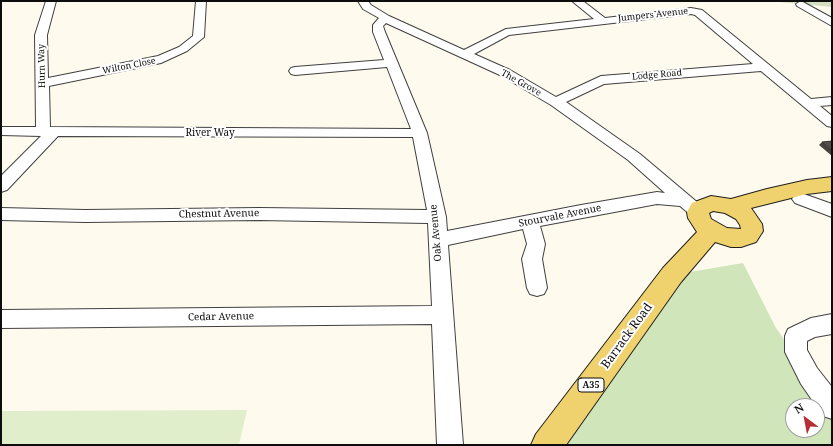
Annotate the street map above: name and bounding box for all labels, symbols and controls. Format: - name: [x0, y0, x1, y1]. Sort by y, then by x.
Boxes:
- street label: Jumpers Avenue: [617, 6, 689, 24]
- street label: Hurn Way: [36, 44, 48, 88]
- street label: Wilton Close: [101, 56, 157, 76]
- street label: Lodge Road: [632, 67, 682, 83]
- street label: The Grove: [499, 68, 543, 98]
- street label: River Way: [185, 127, 235, 139]
- street label: Stourvale Avenue: [518, 202, 602, 230]
- street label: Oak Avenue: [428, 204, 444, 262]
- street label: Chestnut Avenue: [179, 207, 259, 221]
- street label: Barrack Road: [598, 300, 656, 372]
- street label: Cedar Avenue: [188, 310, 254, 324]
- road number: A35: [578, 378, 604, 392]
- north arrow: [785, 398, 825, 438]
- text: N: [791, 400, 807, 417]

